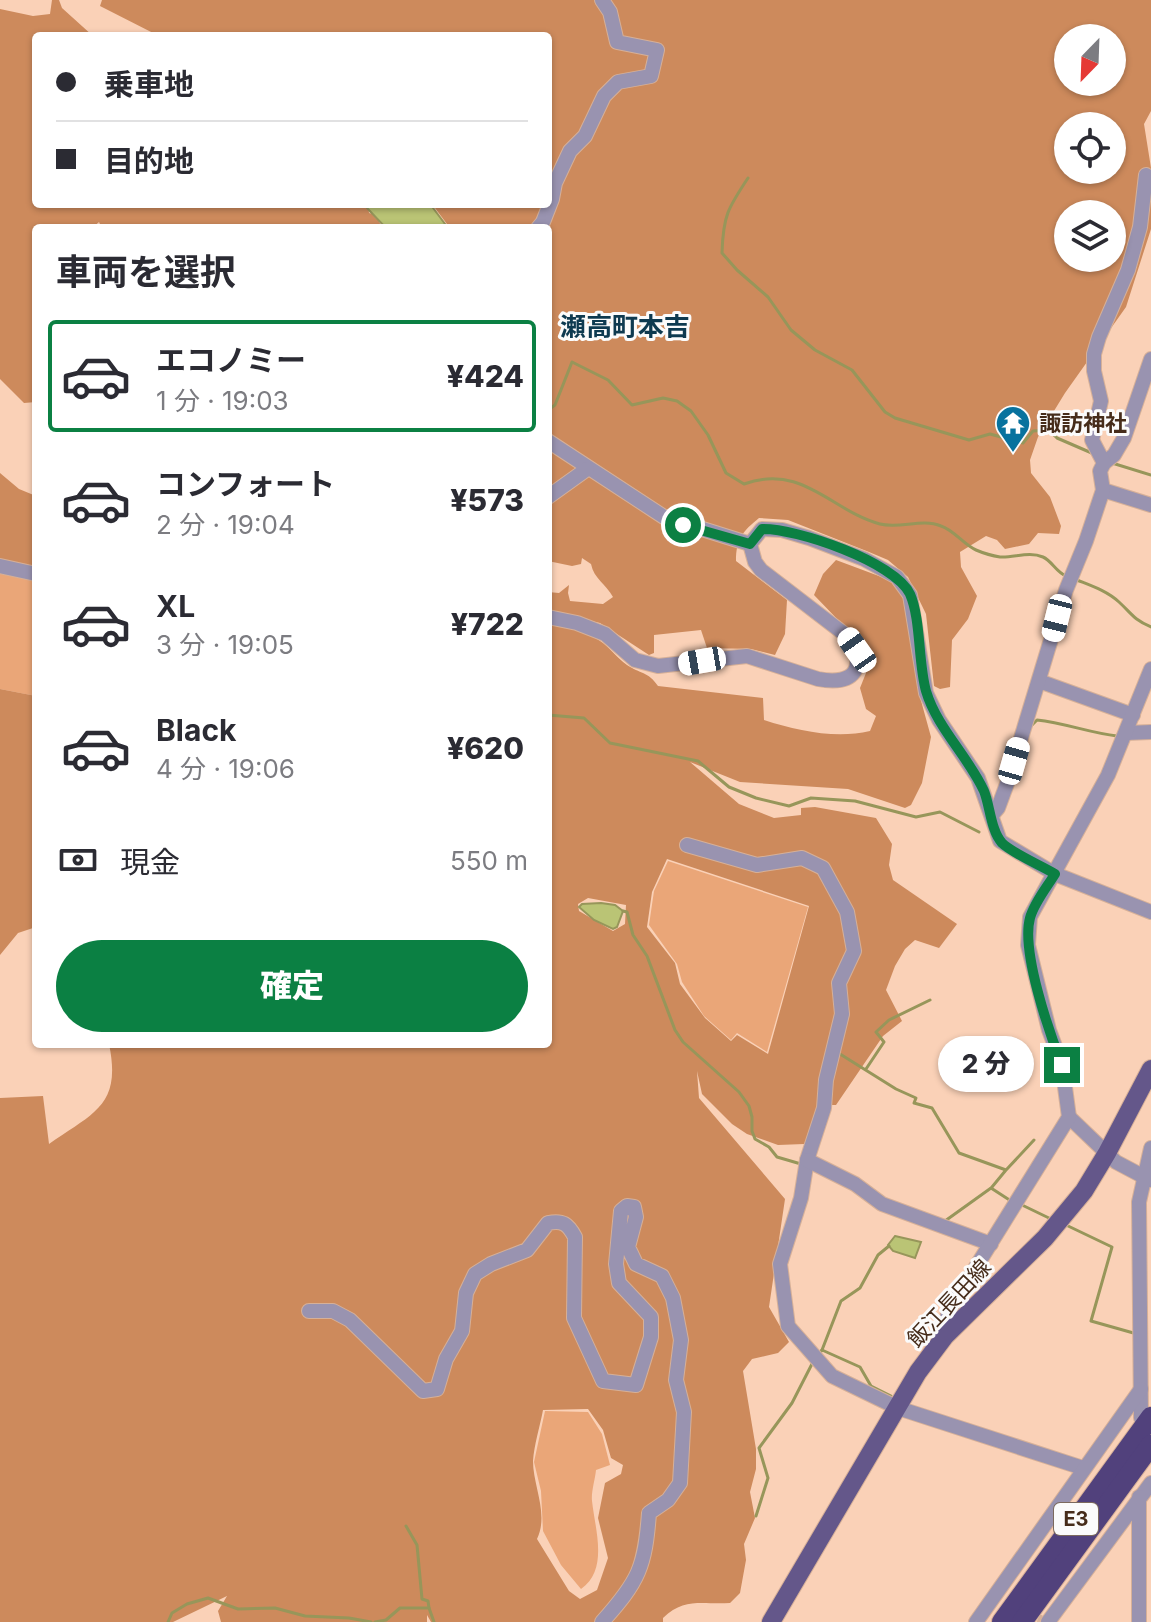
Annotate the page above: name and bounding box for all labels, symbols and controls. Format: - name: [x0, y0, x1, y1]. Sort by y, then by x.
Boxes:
- north arrow: [1054, 24, 1126, 96]
- map controls: [1054, 24, 1126, 272]
- text: 乗車地: [104, 66, 194, 102]
- button: locate: [1054, 112, 1126, 184]
- text: 目的地: [104, 143, 194, 179]
- button: layers: [1054, 200, 1126, 272]
- text: 車両を選択: [56, 250, 236, 294]
- district label: 瀬高町本吉: [560, 311, 690, 342]
- icon: car: [60, 340, 132, 412]
- text: エコノミー: [156, 342, 306, 378]
- text: ¥424: [447, 358, 524, 394]
- text: 1 分 · 19:03: [156, 385, 289, 416]
- temple icon: 諏訪神社: [994, 404, 1032, 454]
- place label: 諏訪神社: [1039, 410, 1127, 436]
- icon: car: [60, 464, 132, 536]
- text: コンフォート: [156, 466, 335, 502]
- text: ¥573: [450, 482, 524, 518]
- route start: [665, 507, 701, 543]
- text: 2 分 · 19:04: [156, 509, 295, 540]
- icon: car: [60, 588, 132, 660]
- text: XL: [156, 588, 195, 624]
- car: [1040, 592, 1074, 644]
- text: ¥722: [451, 606, 524, 642]
- car: [833, 623, 881, 677]
- text: 3 分 · 19:05: [156, 629, 294, 660]
- car: [676, 645, 728, 677]
- icon: car: [60, 712, 132, 784]
- text: Black: [156, 712, 236, 748]
- text: ¥620: [447, 730, 524, 766]
- car: [996, 735, 1032, 787]
- text: 4 分 · 19:06: [156, 753, 295, 784]
- icon: cash: [56, 838, 100, 882]
- text: 現金: [120, 844, 180, 880]
- text: 550 m: [450, 845, 528, 876]
- button: 確定: [56, 940, 528, 1032]
- callout: 2 分: [938, 1037, 1034, 1093]
- route end: [1044, 1047, 1080, 1083]
- text: 2 分: [962, 1048, 1010, 1079]
- street label: 飯江長田線: [902, 1254, 996, 1352]
- road number: E3: [1054, 1503, 1098, 1535]

